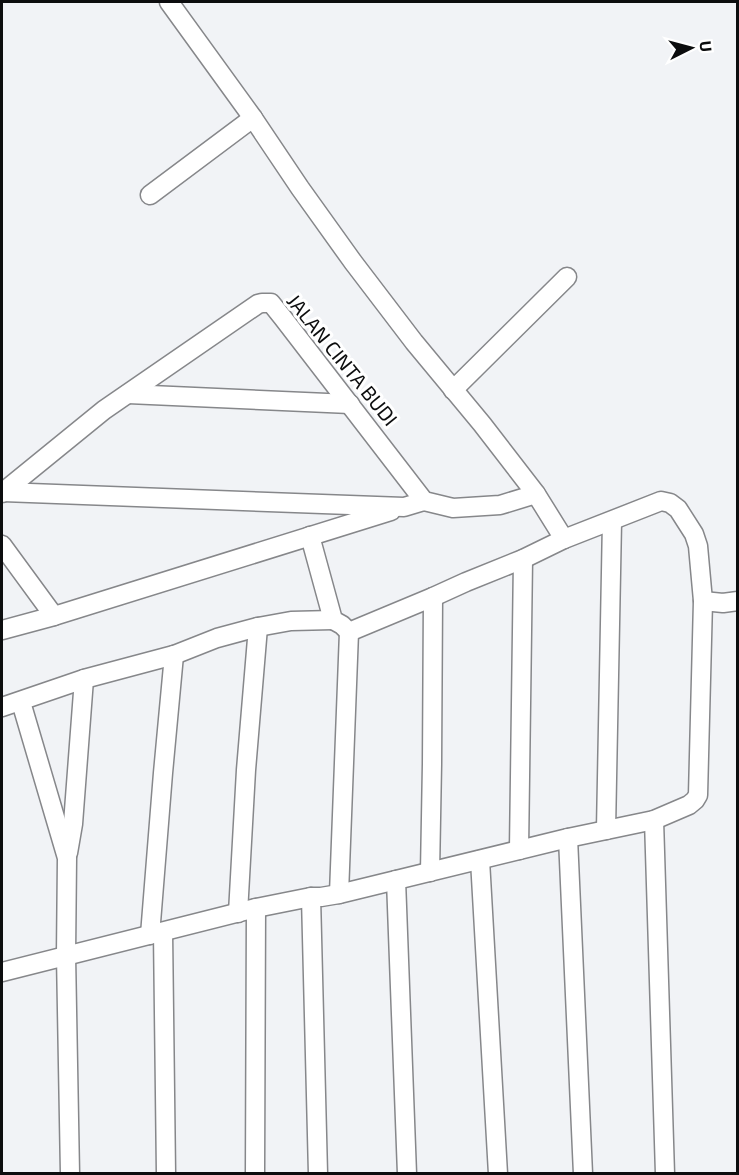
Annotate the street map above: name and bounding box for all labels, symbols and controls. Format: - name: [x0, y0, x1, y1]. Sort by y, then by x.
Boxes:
- north arrow: [661, 18, 721, 78]
- text: U: [696, 40, 716, 53]
- street label: JALAN CINTA BUDI: [282, 289, 403, 430]

